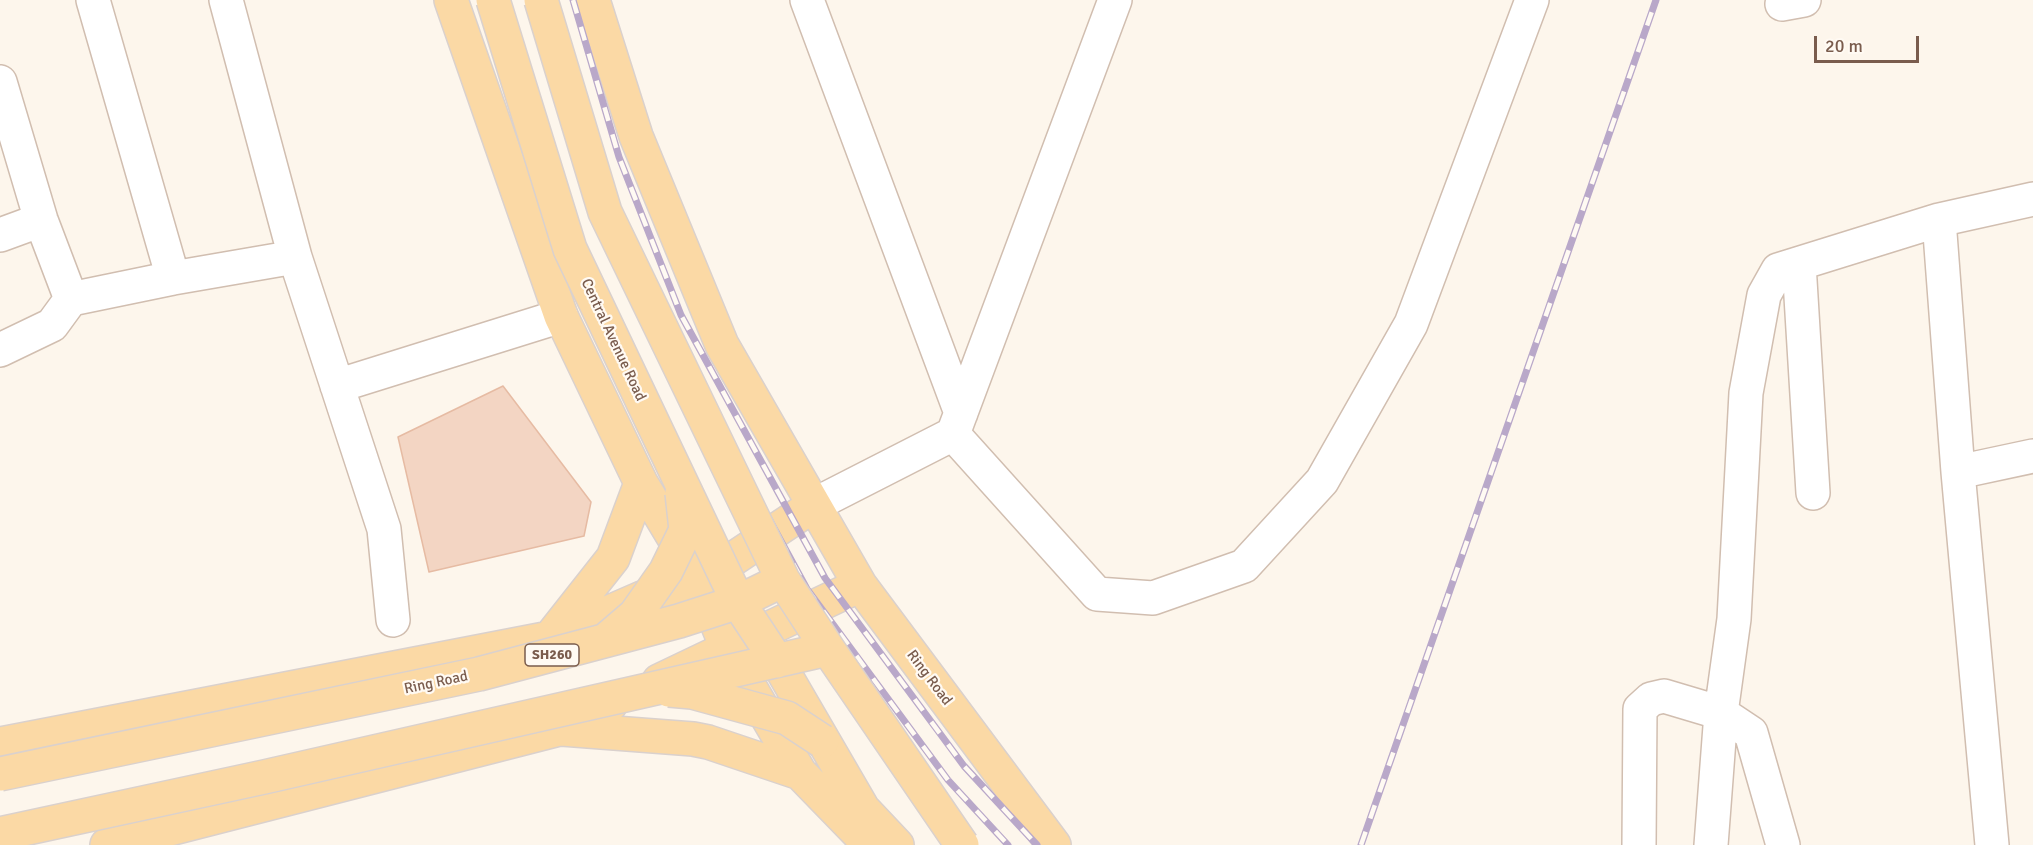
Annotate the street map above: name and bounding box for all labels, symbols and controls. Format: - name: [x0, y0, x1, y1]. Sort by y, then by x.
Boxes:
- scale bar: [1817, 24, 1922, 62]
- text: 20 m: [1825, 35, 1863, 57]
- street label: Central Avenue Road: [577, 276, 649, 404]
- road number: SH260: [525, 644, 579, 666]
- street label: Ring Road: [902, 647, 956, 709]
- street label: Ring Road: [403, 667, 469, 699]

